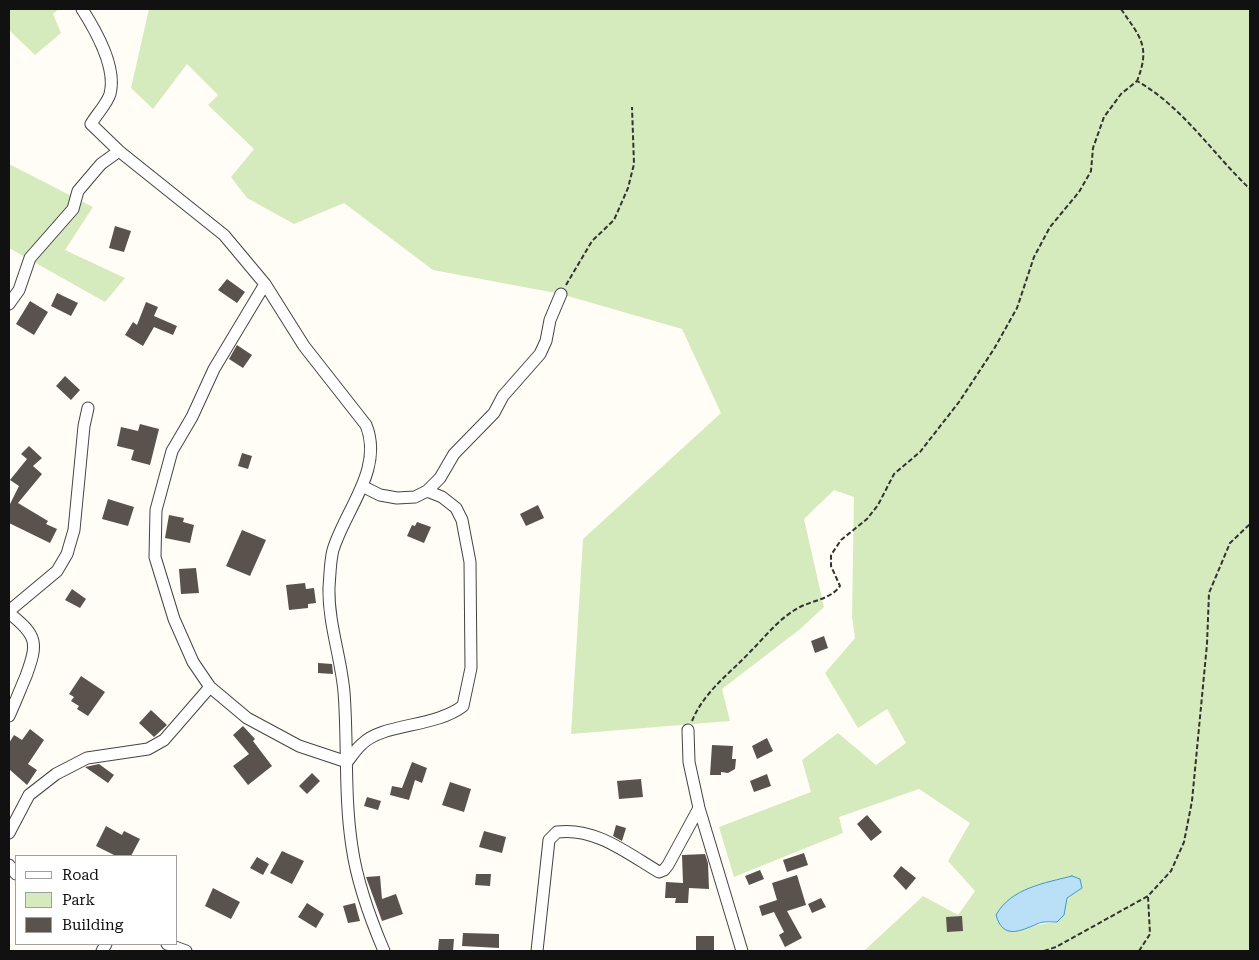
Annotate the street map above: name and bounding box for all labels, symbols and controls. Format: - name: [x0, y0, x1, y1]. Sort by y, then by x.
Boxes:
- legend: [15, 855, 178, 945]
- text: Road: [62, 866, 99, 884]
- text: Park: [62, 891, 95, 909]
- text: Building: [62, 916, 123, 934]

